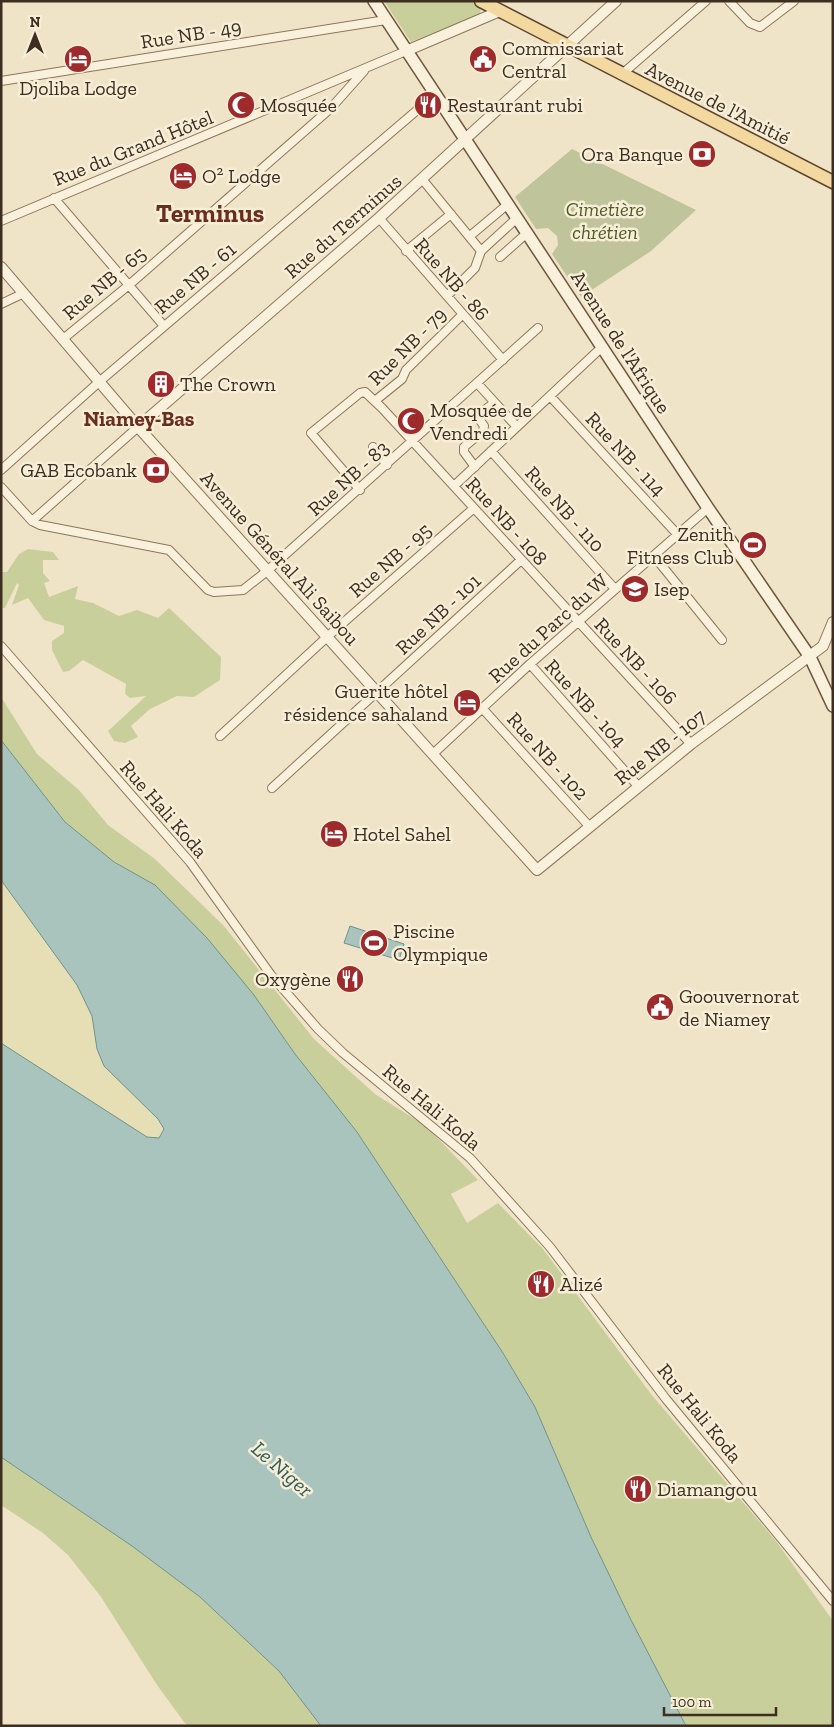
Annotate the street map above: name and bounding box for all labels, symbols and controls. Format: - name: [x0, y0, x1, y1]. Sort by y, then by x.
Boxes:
- north arrow: [10, 10, 60, 60]
- text: N: [30, 14, 41, 31]
- street label: Rue NB - 49: [139, 14, 243, 54]
- place label: Commissariat Central: [502, 36, 624, 83]
- hotel icon: Djoliba Lodge: [63, 44, 93, 74]
- public building icon: Commissariat Central: [468, 44, 498, 74]
- street label: Avenue de l'Amitié: [642, 56, 794, 150]
- place label: Djoliba Lodge: [19, 76, 137, 100]
- mosque icon: Mosquée: [226, 90, 256, 120]
- restaurant icon: Restaurant rubi: [413, 90, 443, 120]
- place label: Mosquée: [260, 93, 337, 117]
- place label: Restaurant rubi: [447, 93, 583, 117]
- street label: Rue du Grand Hôtel: [50, 105, 216, 191]
- bank icon: Ora Banque: [687, 139, 717, 169]
- place label: Ora Banque: [581, 142, 683, 166]
- hotel icon: O² Lodge: [168, 161, 198, 191]
- place label: O² Lodge: [202, 164, 281, 188]
- street label: Rue du Terminus: [280, 169, 406, 283]
- park label: Cimetière chrétien: [566, 197, 644, 244]
- district label: Terminus: [156, 198, 264, 228]
- street label: Rue NB - 86: [410, 233, 494, 325]
- street label: Rue NB - 61: [149, 237, 241, 319]
- street label: Rue NB - 65: [58, 241, 150, 325]
- street label: Avenue de l'Afrique: [566, 266, 676, 418]
- street label: Rue NB - 79: [363, 302, 451, 390]
- building icon: The Crown: [146, 369, 176, 399]
- place label: The Crown: [180, 372, 276, 396]
- place label: Mosquée de Vendredi: [429, 398, 532, 445]
- district label: Niamey-Bas: [84, 406, 195, 431]
- mosque icon: Mosquée de Vendredi: [396, 406, 426, 436]
- street label: Rue NB - 114: [581, 407, 671, 501]
- street label: Rue NB - 83: [302, 435, 394, 521]
- bank icon: GAB Ecobank: [141, 455, 171, 485]
- place label: GAB Ecobank: [20, 458, 138, 482]
- street label: Rue NB - 110: [520, 461, 610, 557]
- street label: Avenue Général Ali Saibou: [196, 466, 364, 650]
- street label: Rue NB - 108: [461, 472, 553, 570]
- street label: Rue NB - 95: [344, 518, 436, 602]
- place label: Zenith Fitness Club: [627, 522, 735, 569]
- sports icon: Zenith Fitness Club: [738, 530, 768, 560]
- street label: Rue NB - 101: [391, 568, 486, 659]
- street label: Rue du Parc du W: [483, 568, 613, 688]
- school or university icon: Isep: [620, 574, 650, 604]
- place label: Isep: [654, 577, 689, 601]
- street label: Rue NB - 106: [590, 613, 682, 709]
- street label: Rue NB - 104: [540, 654, 632, 752]
- place label: Guerite hôtel résidence sahaland: [284, 679, 448, 726]
- hotel icon: Guerite hôtel résidence sahaland: [452, 688, 482, 718]
- street label: Rue NB - 107: [610, 704, 711, 790]
- street label: Rue NB - 102: [502, 707, 594, 805]
- street label: Rue Hali Koda: [115, 756, 213, 863]
- hotel icon: Hotel Sahel: [319, 819, 349, 849]
- place label: Hotel Sahel: [353, 822, 451, 846]
- place label: Piscine Olympique: [393, 919, 488, 966]
- sports icon: Piscine Olympique: [359, 928, 389, 958]
- restaurant icon: Oxygène: [335, 964, 365, 994]
- place label: Oxygène: [255, 967, 331, 991]
- place label: Goouvernorat de Niamey: [679, 984, 800, 1031]
- public building icon: Goouvernorat de Niamey: [645, 992, 675, 1022]
- street label: Rue Hali Koda: [378, 1059, 486, 1155]
- restaurant icon: Alizé: [526, 1269, 556, 1299]
- place label: Alizé: [560, 1272, 603, 1296]
- street label: Rue Hali Koda: [653, 1358, 748, 1468]
- water label: Le Niger: [247, 1436, 318, 1502]
- restaurant icon: Diamangou: [623, 1474, 653, 1504]
- place label: Diamangou: [657, 1477, 757, 1501]
- scale bar: [664, 1684, 776, 1716]
- text: 100 m: [672, 1693, 711, 1711]

